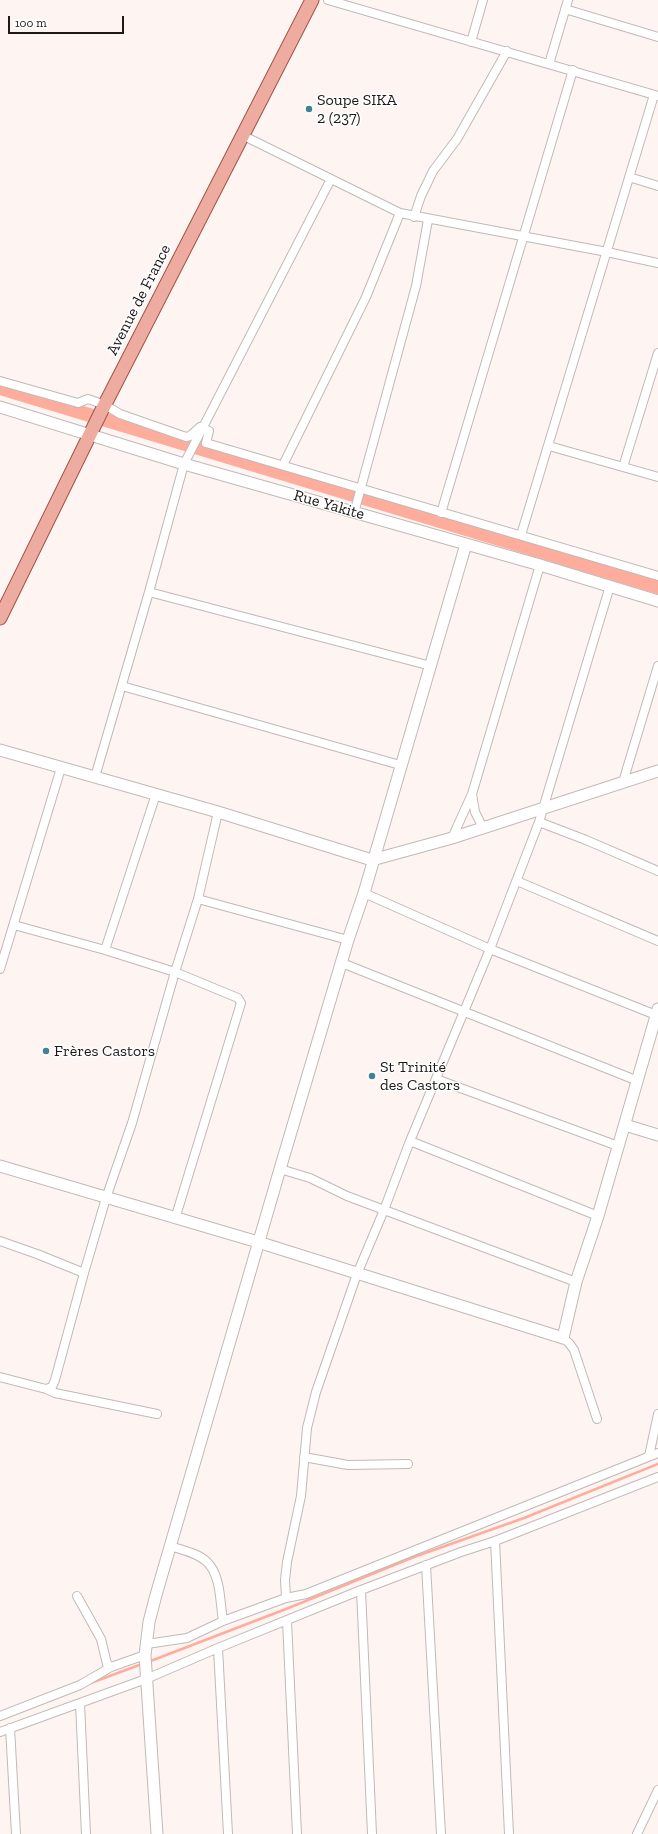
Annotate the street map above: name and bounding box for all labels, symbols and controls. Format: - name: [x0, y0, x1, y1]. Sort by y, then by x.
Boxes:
- scale bar: [10, 8, 126, 34]
- text: 100 m: [15, 16, 47, 30]
- place label: Soupe SIKA 2 (237): [317, 90, 397, 128]
- marker: Soupe SIKA 2 (237): [304, 104, 314, 114]
- street label: Avenue de France: [103, 241, 175, 359]
- street label: Rue Yakite: [291, 486, 367, 524]
- place label: Frères Castors: [54, 1041, 155, 1061]
- marker: Frères Castors: [41, 1046, 51, 1056]
- place label: St Trinité des Castors: [380, 1057, 460, 1095]
- marker: St Trinité des Castors: [367, 1071, 377, 1081]

